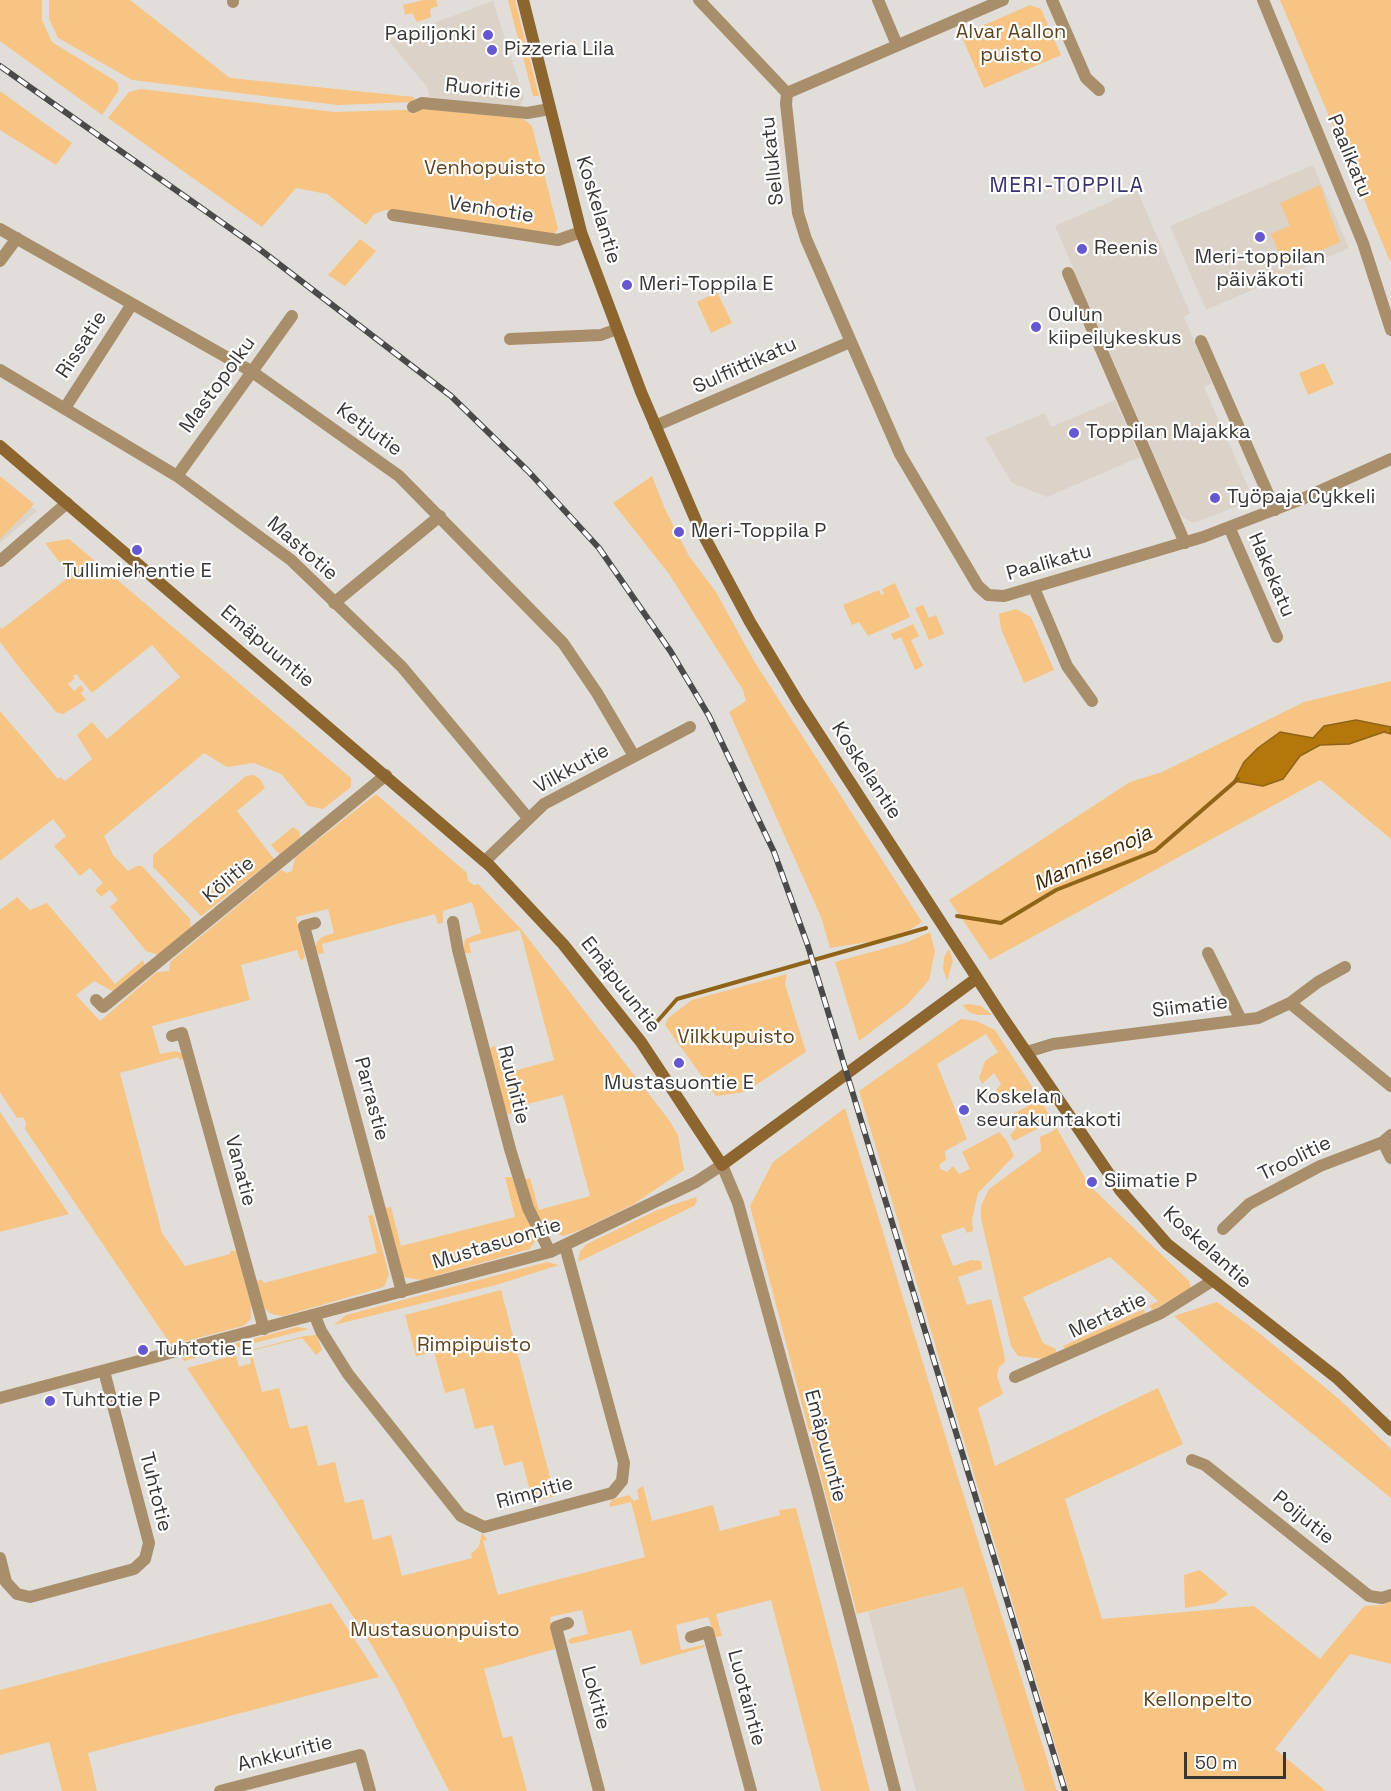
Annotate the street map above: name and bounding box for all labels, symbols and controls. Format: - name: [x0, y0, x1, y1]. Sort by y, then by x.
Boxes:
- park label: Alvar Aallon puisto: [956, 21, 1066, 68]
- place label: Papiljonki: [385, 23, 476, 47]
- marker: Papiljonki: [481, 28, 495, 42]
- place label: Pizzeria Lila: [504, 38, 615, 62]
- marker: Pizzeria Lila: [485, 43, 499, 57]
- street label: Ruoritie: [444, 74, 522, 104]
- street label: Paalikatu: [1321, 111, 1377, 201]
- street label: Sellukatu: [756, 116, 790, 206]
- street label: Koskelantie: [570, 153, 626, 267]
- park label: Venhopuisto: [424, 157, 546, 181]
- district label: MERI-TOPPILA: [990, 173, 1144, 199]
- street label: Venhotie: [447, 191, 535, 229]
- marker: Meri-toppilan päiväkoti: [1253, 230, 1267, 244]
- place label: Reenis: [1094, 237, 1158, 261]
- marker: Reenis: [1075, 242, 1089, 256]
- place label: Meri-toppilan päiväkoti: [1195, 246, 1325, 293]
- place label: Meri-Toppila E: [639, 273, 774, 297]
- marker: Meri-Toppila E: [620, 278, 634, 292]
- place label: Oulun kiipeilykeskus: [1048, 304, 1181, 351]
- street label: Rissatie: [51, 307, 113, 383]
- marker: Oulun kiipeilykeskus: [1029, 320, 1043, 334]
- street label: Mastopolku: [175, 332, 261, 438]
- street label: Sulfiittikatu: [689, 332, 801, 400]
- street label: Ketjutie: [331, 398, 407, 462]
- place label: Toppilan Majakka: [1086, 421, 1251, 445]
- marker: Toppilan Majakka: [1067, 426, 1081, 440]
- place label: Työpaja Cykkeli: [1227, 486, 1375, 510]
- marker: Työpaja Cykkeli: [1208, 491, 1222, 505]
- street label: Mastotie: [262, 512, 342, 586]
- place label: Meri-Toppila P: [691, 520, 826, 544]
- marker: Meri-Toppila P: [672, 525, 686, 539]
- street label: Hakekatu: [1242, 529, 1300, 621]
- street label: Paalikatu: [1004, 539, 1094, 587]
- marker: Tullimiehentie E: [130, 543, 144, 557]
- place label: Tullimiehentie E: [62, 560, 212, 584]
- street label: Emäpuuntie: [215, 601, 319, 693]
- street label: Koskelantie: [826, 718, 906, 824]
- street label: Vilkkutie: [530, 739, 614, 799]
- water label: Mannisenoja: [1030, 821, 1156, 897]
- street label: Kölitie: [198, 852, 260, 908]
- street label: Emäpuuntie: [575, 932, 665, 1038]
- street label: Siimatie: [1151, 990, 1229, 1024]
- park label: Vilkkupuisto: [677, 1026, 795, 1050]
- street label: Ruuhitie: [492, 1043, 534, 1127]
- street label: Parrastie: [348, 1055, 394, 1143]
- marker: Mustasuontie E: [672, 1056, 686, 1070]
- place label: Mustasuontie E: [604, 1072, 754, 1096]
- place label: Koskelan seurakuntakoti: [976, 1086, 1121, 1133]
- marker: Koskelan seurakuntakoti: [957, 1103, 971, 1117]
- street label: Troolitie: [1255, 1131, 1335, 1187]
- street label: Vanatie: [219, 1133, 261, 1209]
- place label: Siimatie P: [1104, 1170, 1197, 1194]
- marker: Siimatie P: [1085, 1175, 1099, 1189]
- street label: Koskelantie: [1158, 1202, 1256, 1294]
- street label: Mustasuontie: [430, 1213, 564, 1275]
- street label: Mertatie: [1065, 1288, 1151, 1344]
- park label: Rimpipuisto: [417, 1334, 531, 1358]
- place label: Tuhtotie E: [155, 1338, 253, 1362]
- marker: Tuhtotie E: [136, 1343, 150, 1357]
- street label: Emäpuuntie: [798, 1387, 852, 1505]
- place label: Tuhtotie P: [62, 1389, 160, 1413]
- marker: Tuhtotie P: [43, 1394, 57, 1408]
- street label: Tuhtotie: [134, 1450, 176, 1534]
- street label: Rimpitie: [494, 1471, 576, 1515]
- street label: Poijutie: [1267, 1486, 1339, 1550]
- park label: Mustasuonpuisto: [350, 1619, 520, 1643]
- street label: Luotaintie: [722, 1647, 770, 1749]
- street label: Lokitie: [575, 1664, 615, 1732]
- park label: Kellonpelto: [1144, 1689, 1252, 1713]
- street label: Ankkuritie: [235, 1731, 335, 1777]
- scale bar: [1187, 1740, 1289, 1778]
- text: 50 m: [1195, 1751, 1237, 1774]

